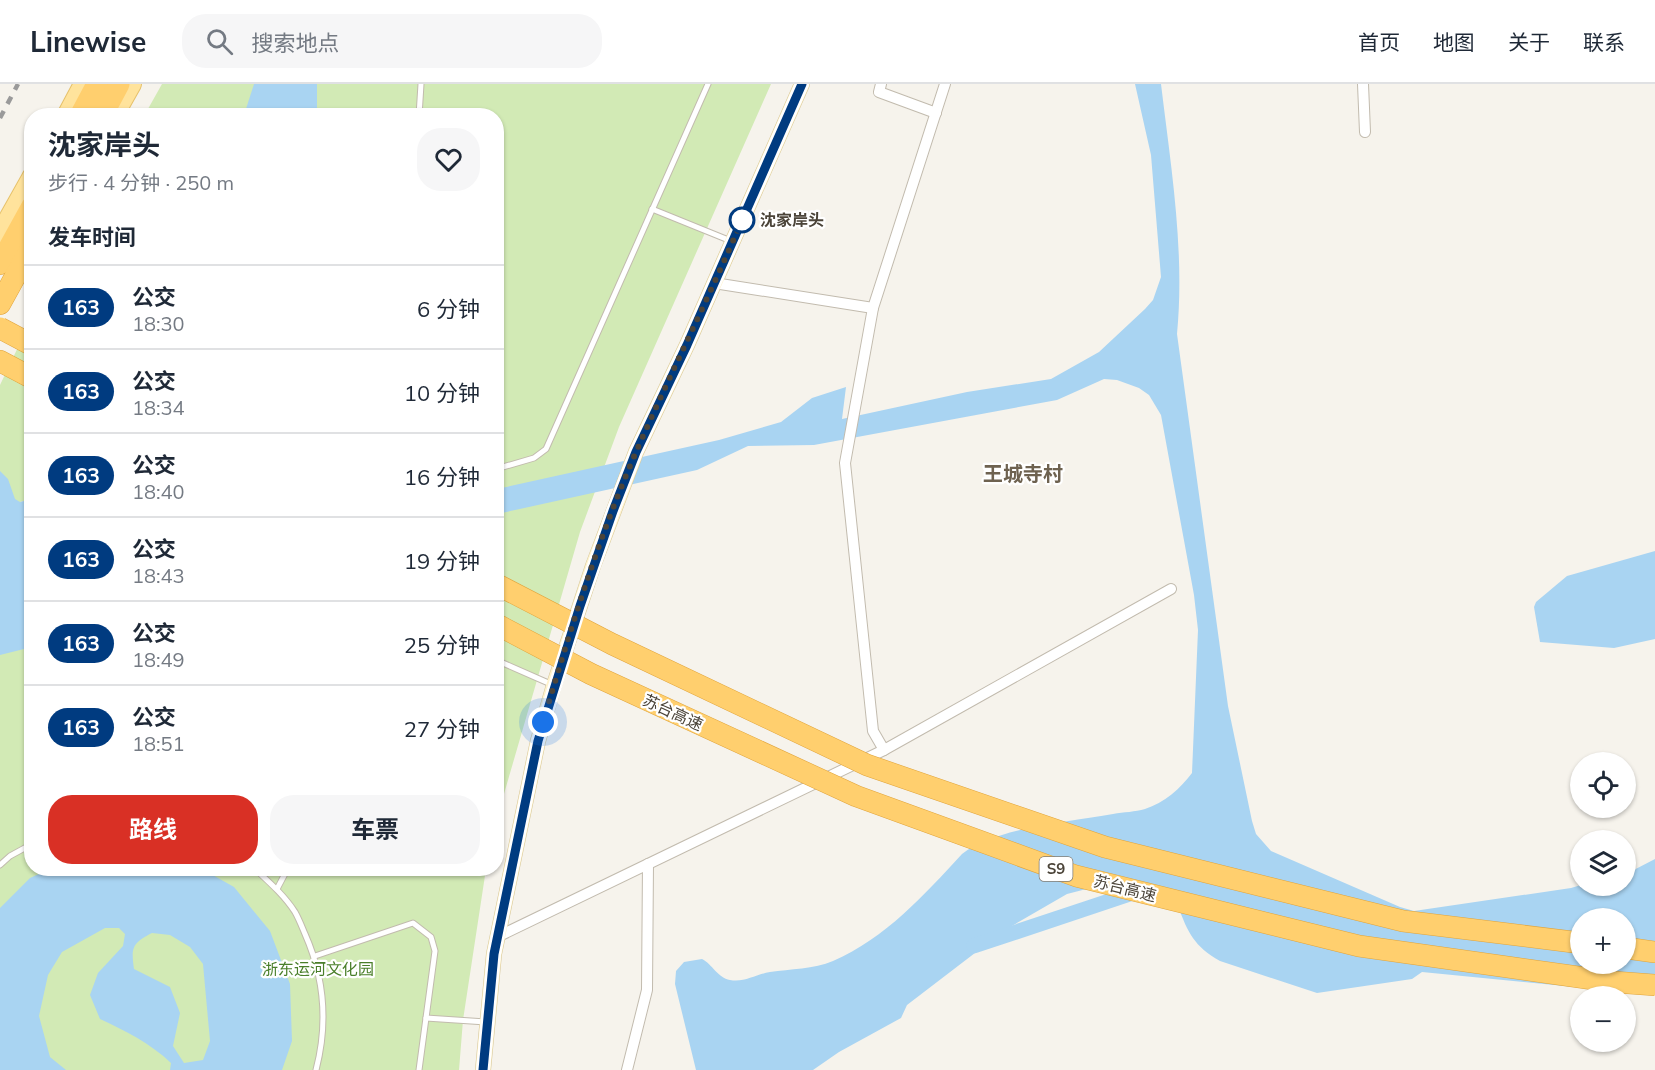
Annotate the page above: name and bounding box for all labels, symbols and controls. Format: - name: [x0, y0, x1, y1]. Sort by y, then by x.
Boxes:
- search box: [182, 14, 602, 68]
- text: Linewise: [30, 24, 146, 59]
- icon: search: [203, 25, 236, 58]
- text: 搜索地点: [251, 29, 339, 57]
- text: 首页: [1358, 29, 1400, 55]
- text: 地图: [1433, 29, 1475, 55]
- text: 关于: [1508, 29, 1550, 55]
- text: 联系: [1583, 29, 1625, 55]
- text: 沈家岸头: [48, 127, 160, 162]
- button: heart: [417, 128, 480, 191]
- text: 步行 · 4 分钟 · 250 m: [48, 170, 234, 195]
- marker: 沈家岸头: [729, 207, 755, 233]
- place label: 沈家岸头: [760, 210, 824, 230]
- text: 发车时间: [48, 223, 136, 251]
- text: 公交: [132, 283, 176, 311]
- text: 163: [62, 294, 100, 320]
- text: 6 分钟: [417, 295, 480, 323]
- text: 18:30: [132, 311, 185, 336]
- text: 公交: [132, 367, 176, 395]
- text: 163: [62, 378, 100, 404]
- text: 10 分钟: [404, 379, 480, 407]
- text: 18:34: [132, 395, 185, 420]
- text: 公交: [132, 451, 176, 479]
- district label: 王城寺村: [983, 461, 1063, 486]
- text: 163: [62, 462, 100, 488]
- text: 16 分钟: [404, 463, 480, 491]
- text: 18:40: [132, 479, 185, 504]
- text: 公交: [132, 535, 176, 563]
- text: 163: [62, 546, 100, 572]
- text: 19 分钟: [404, 547, 480, 575]
- text: 18:43: [132, 563, 185, 588]
- text: 公交: [132, 619, 176, 647]
- text: 163: [62, 630, 100, 656]
- text: 25 分钟: [404, 631, 480, 659]
- text: 18:49: [132, 647, 185, 672]
- street label: 苏台高速: [640, 689, 706, 735]
- text: 公交: [132, 703, 176, 731]
- your location: [528, 707, 558, 737]
- text: 163: [62, 714, 100, 740]
- text: 27 分钟: [404, 715, 480, 743]
- text: 18:51: [132, 731, 185, 756]
- map controls: [1570, 752, 1636, 1052]
- button: locate: [1570, 752, 1636, 818]
- button: 路线: [48, 795, 258, 864]
- button: 车票: [270, 795, 480, 864]
- button: layers: [1570, 830, 1636, 896]
- road number: S9: [1040, 857, 1072, 881]
- street label: 苏台高速: [1092, 871, 1158, 905]
- button: +: [1570, 908, 1636, 974]
- park label: 浙东运河文化园: [262, 959, 374, 979]
- button: −: [1570, 986, 1636, 1052]

